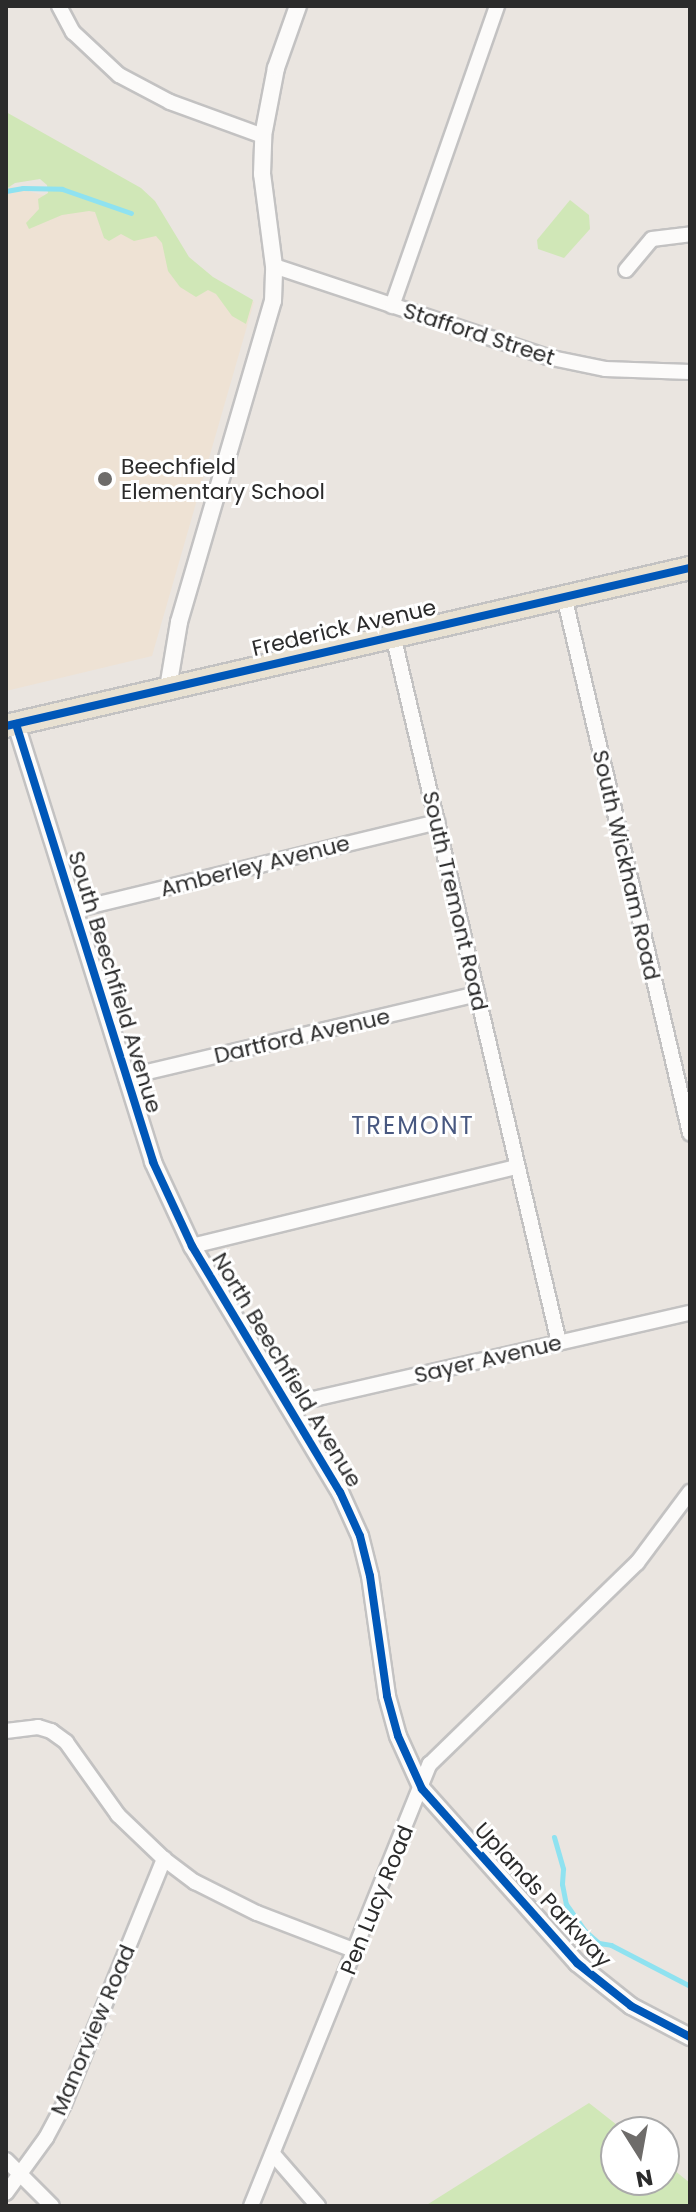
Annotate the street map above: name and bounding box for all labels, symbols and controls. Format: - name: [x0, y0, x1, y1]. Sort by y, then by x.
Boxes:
- street label: Stafford Street: [400, 297, 558, 371]
- place label: Beechfield Elementary School: [121, 453, 325, 504]
- marker: Beechfield Elementary School: [96, 470, 114, 488]
- street label: Frederick Avenue: [249, 594, 439, 662]
- street label: South Wickham Road: [587, 747, 665, 983]
- street label: South Tremont Road: [417, 789, 493, 1013]
- street label: Amberley Avenue: [158, 830, 352, 902]
- street label: South Beechfield Avenue: [63, 848, 167, 1116]
- street label: Dartford Avenue: [212, 1003, 392, 1069]
- district label: TREMONT: [351, 1112, 475, 1140]
- street label: North Beechfield Avenue: [206, 1248, 368, 1492]
- street label: Sayer Avenue: [412, 1329, 564, 1389]
- street label: Uplands Parkway: [469, 1817, 617, 1973]
- street label: Pen Lucy Road: [335, 1821, 419, 1979]
- street label: Manorview Road: [45, 1941, 141, 2119]
- north arrow: [600, 2116, 680, 2196]
- text: N: [633, 2161, 655, 2195]

